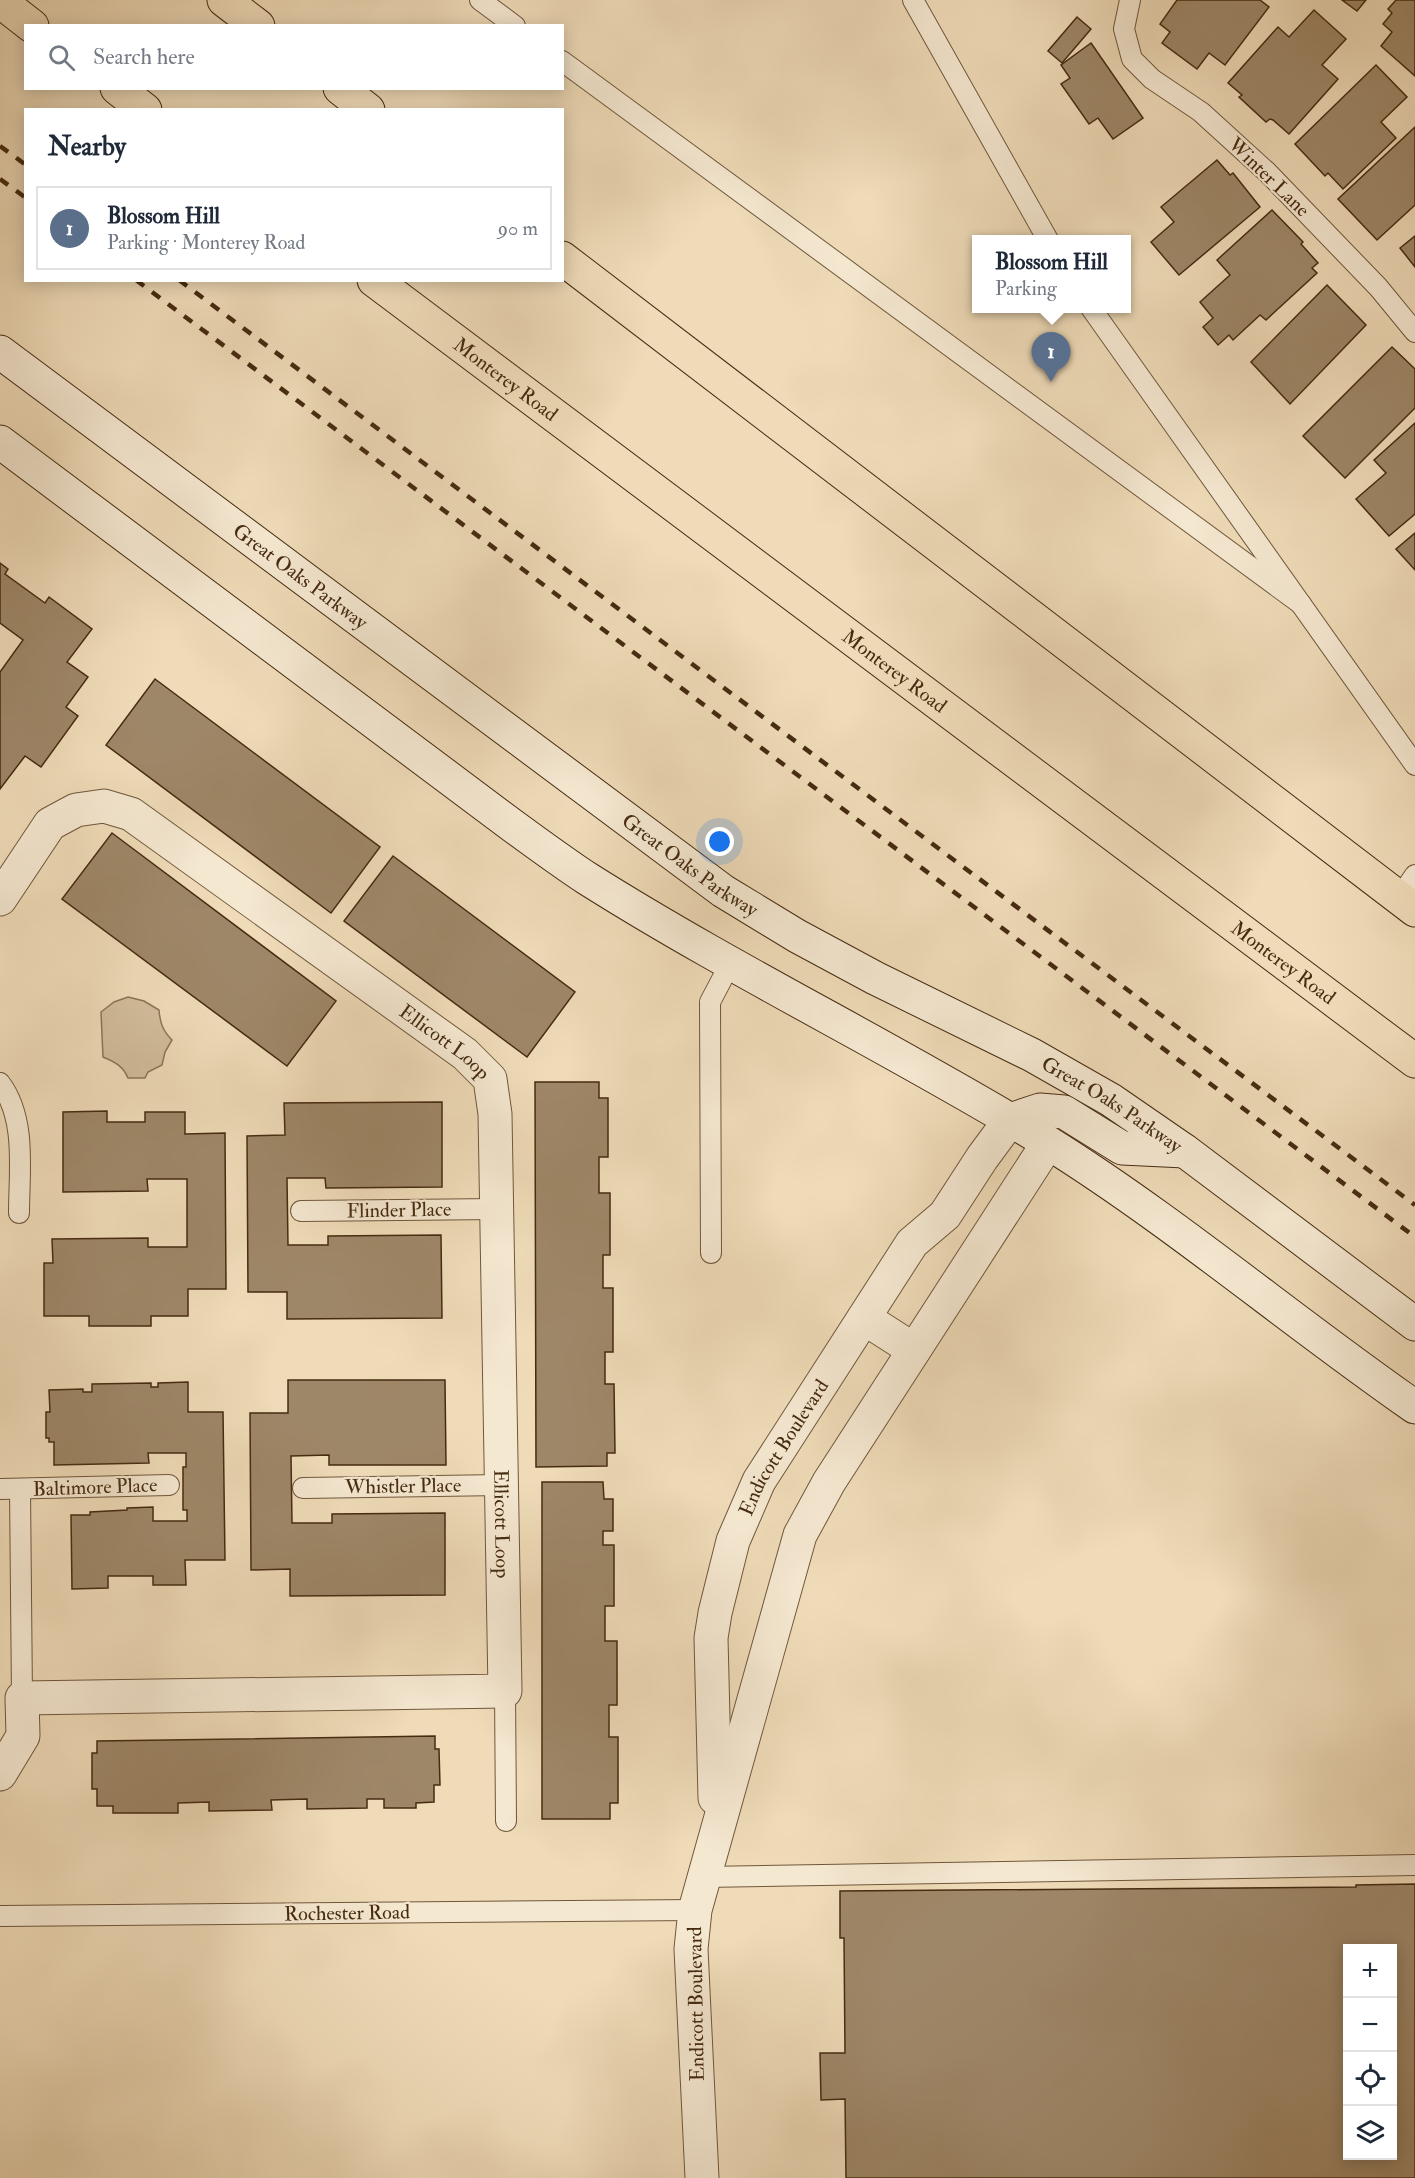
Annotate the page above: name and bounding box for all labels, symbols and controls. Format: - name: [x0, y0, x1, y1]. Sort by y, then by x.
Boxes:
- search box: [24, 24, 564, 90]
- icon: search: [45, 41, 78, 74]
- text: Search here: [93, 43, 195, 71]
- text: Nearby: [48, 131, 126, 163]
- street label: Winter Lane: [1222, 131, 1315, 222]
- text: Blossom Hill: [107, 202, 220, 230]
- text: 1: [66, 216, 73, 241]
- text: 90 m: [498, 216, 538, 241]
- text: Parking · Monterey Road: [107, 230, 305, 255]
- popup: [972, 235, 1131, 313]
- text: Blossom Hill: [995, 248, 1108, 276]
- text: Parking: [995, 276, 1057, 301]
- street label: Monterey Road: [449, 332, 563, 426]
- pin: 1: [1032, 332, 1070, 382]
- street label: Great Oaks Parkway: [228, 518, 374, 635]
- street label: Monterey Road: [838, 623, 952, 718]
- street label: Great Oaks Parkway: [617, 808, 764, 923]
- your location: [705, 827, 734, 856]
- street label: Monterey Road: [1226, 915, 1341, 1010]
- street label: Ellicott Loop: [395, 998, 496, 1085]
- street label: Great Oaks Parkway: [1037, 1051, 1188, 1159]
- street label: Flinder Place: [346, 1197, 452, 1223]
- street label: Endicott Boulevard: [733, 1374, 834, 1519]
- street label: Ellicott Loop: [489, 1469, 516, 1578]
- street label: Baltimore Place: [32, 1472, 158, 1502]
- street label: Whistler Place: [344, 1472, 461, 1500]
- street label: Rochester Road: [284, 1899, 410, 1927]
- street label: Endicott Boulevard: [682, 1926, 710, 2082]
- map controls: [1343, 1944, 1397, 2160]
- button: +: [1343, 1944, 1397, 1998]
- button: −: [1343, 1998, 1397, 2052]
- button: locate: [1343, 2052, 1397, 2106]
- button: layers: [1343, 2106, 1397, 2160]

